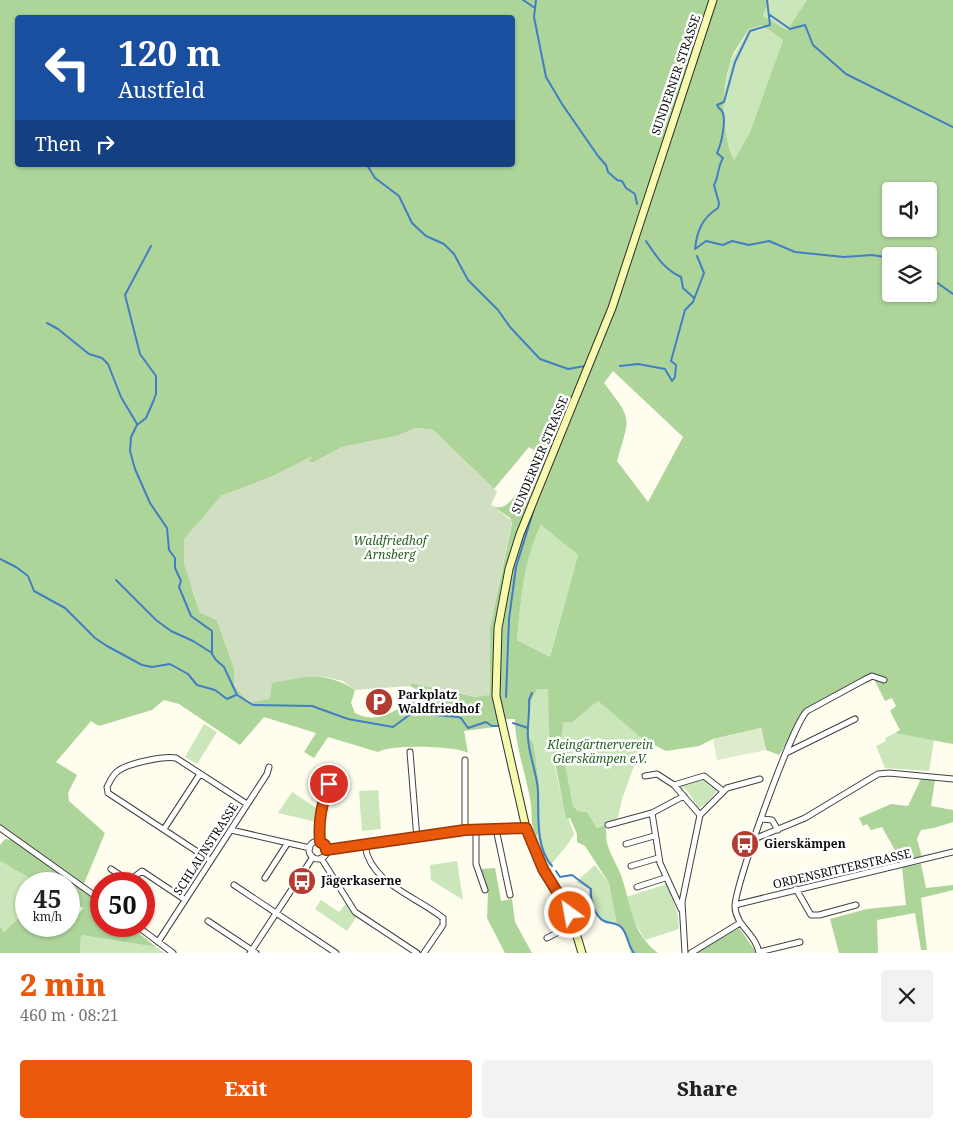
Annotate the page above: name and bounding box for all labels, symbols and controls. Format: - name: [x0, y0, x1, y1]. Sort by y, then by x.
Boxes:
- street label: SUNDERNER STRASSE: [647, 12, 704, 137]
- text: 120 m: [118, 29, 221, 76]
- icon: left: [35, 35, 100, 100]
- text: Austfeld: [118, 74, 205, 104]
- icon: right: [91, 130, 119, 158]
- text: Then: [35, 131, 81, 157]
- map controls: [882, 182, 937, 302]
- button: sound: [882, 182, 937, 237]
- button: layers: [882, 247, 937, 302]
- street label: SUNDERNER STRASSE: [507, 393, 572, 516]
- park label: Waldfriedhof Arnsberg: [353, 532, 429, 563]
- place label: Parkplatz Waldfriedhof: [398, 686, 481, 717]
- parking icon: Parkplatz Waldfriedhof: [364, 687, 394, 717]
- park label: Kleingärtnerverein Gierskämpen e.V.: [546, 736, 653, 767]
- pin: [308, 763, 350, 805]
- icon: arrive: [315, 770, 343, 798]
- street label: SCHLAUNSTRASSE: [169, 799, 242, 898]
- bus stop icon: Gierskämpen: [730, 829, 760, 859]
- place label: Gierskämpen: [764, 835, 846, 852]
- street label: ORDENSRITTERSTRASSE: [771, 844, 913, 893]
- bus stop icon: Jägerkaserne: [287, 866, 317, 896]
- speed limit sign: 50: [90, 872, 155, 937]
- place label: Jägerkaserne: [320, 872, 402, 889]
- text: 45: [33, 881, 62, 915]
- position arrow: [543, 886, 595, 938]
- text: km/h: [33, 908, 62, 925]
- text: 2 min: [20, 964, 106, 1005]
- button: close: [881, 970, 933, 1022]
- text: 460 m · 08:21: [20, 1004, 119, 1026]
- button: Exit: [20, 1060, 472, 1118]
- button: Share: [482, 1060, 933, 1118]

